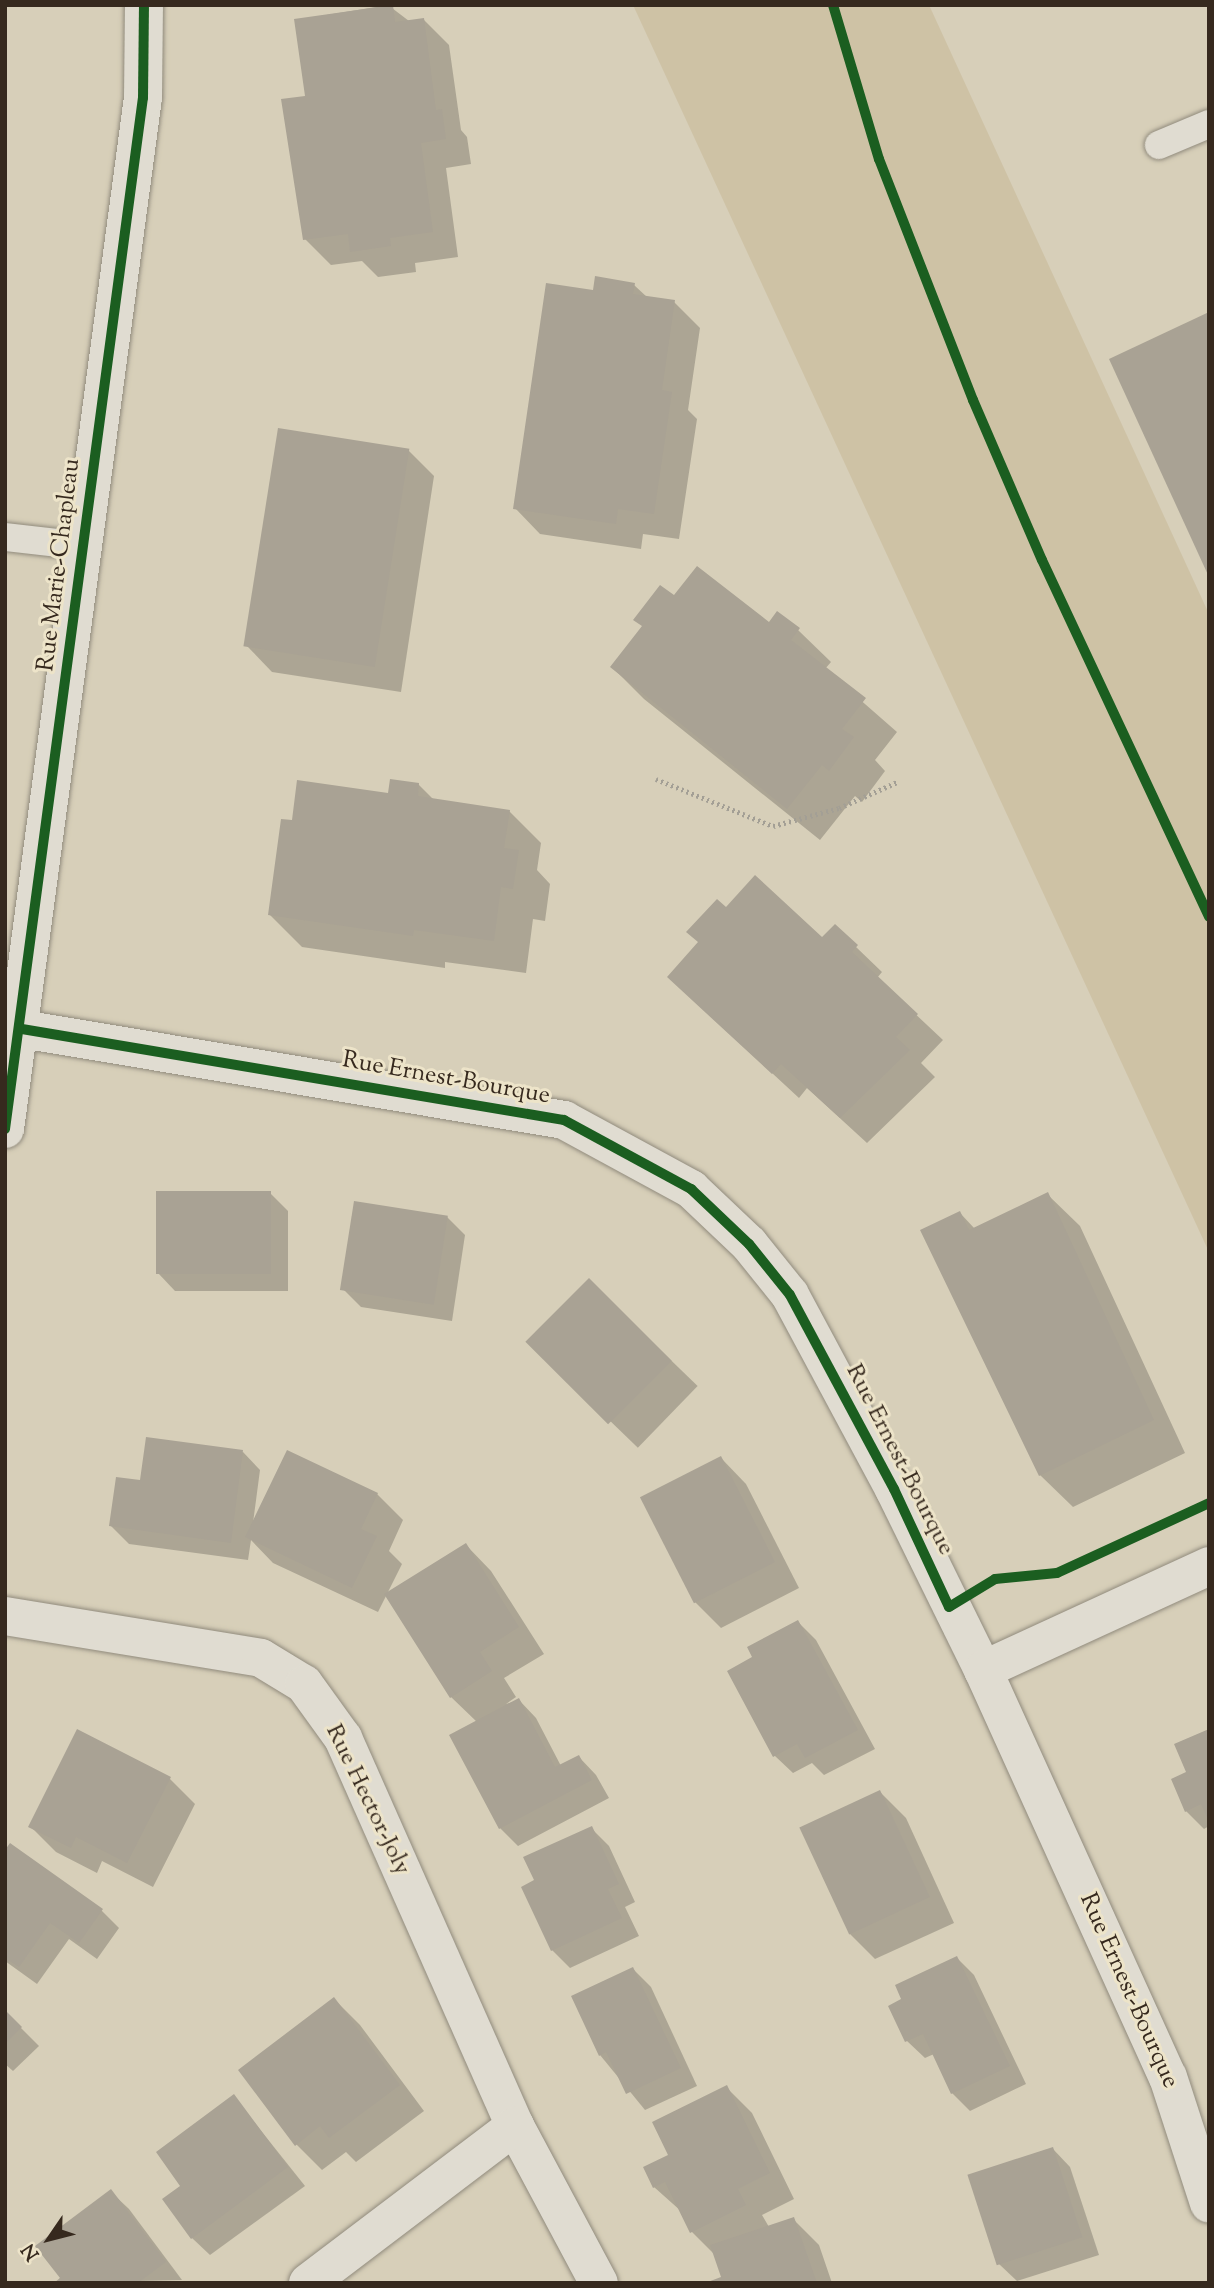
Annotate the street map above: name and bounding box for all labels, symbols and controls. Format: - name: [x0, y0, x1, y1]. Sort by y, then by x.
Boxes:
- street label: Rue Marie-Chapleau: [33, 457, 87, 673]
- street label: Rue Ernest-Bourque: [340, 1047, 552, 1111]
- street label: Rue Ernest-Bourque: [838, 1360, 960, 1560]
- street label: Rue Hector-Joly: [318, 1720, 416, 1880]
- street label: Rue Ernest-Bourque: [1072, 1889, 1184, 2093]
- north arrow: [14, 2204, 84, 2274]
- text: N: [16, 2237, 47, 2265]

